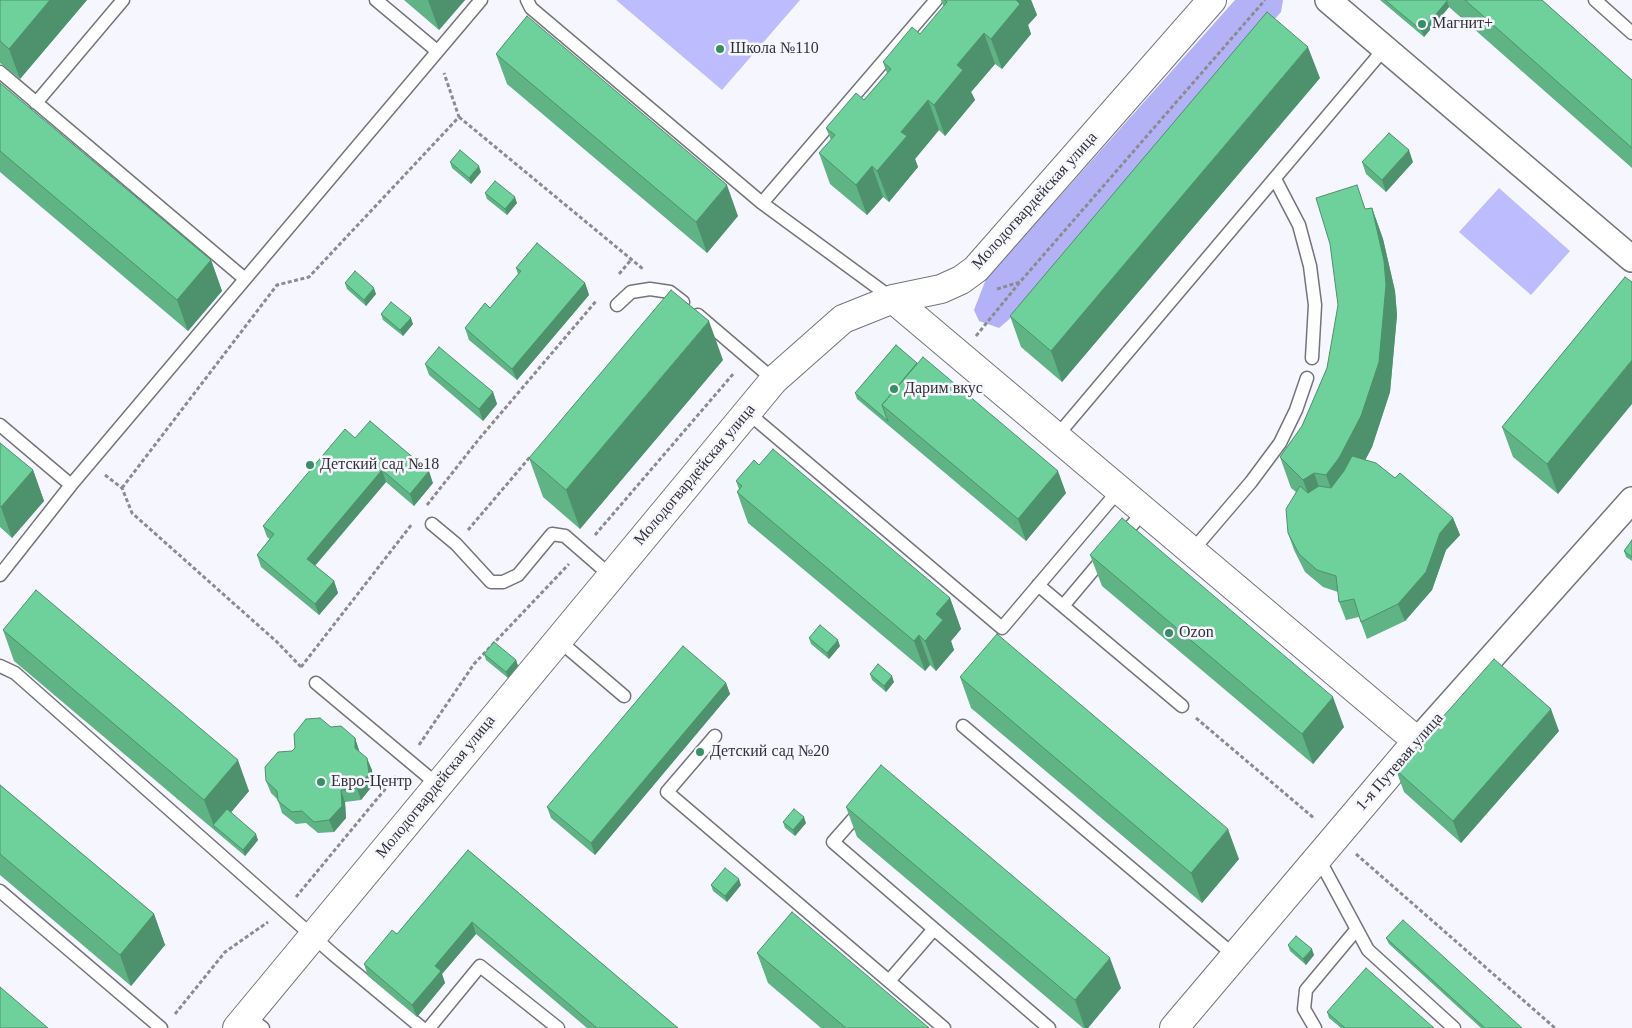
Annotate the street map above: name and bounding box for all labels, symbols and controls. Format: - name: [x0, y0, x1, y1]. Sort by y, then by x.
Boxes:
- place label: Магнит+: [1432, 14, 1493, 34]
- marker: Магнит+: [1416, 18, 1428, 30]
- place label: Школа №110: [730, 39, 819, 59]
- marker: Школа №110: [714, 43, 726, 55]
- street label: Молодогвардейская улица: [968, 128, 1102, 274]
- place label: Дарим вкус: [904, 379, 983, 399]
- marker: Дарим вкус: [888, 383, 900, 395]
- street label: Молодогвардейская улица: [630, 400, 760, 550]
- place label: Детский сад №18: [320, 455, 439, 475]
- marker: Детский сад №18: [304, 459, 316, 471]
- place label: Ozon: [1179, 623, 1214, 643]
- marker: Ozon: [1163, 627, 1175, 639]
- street label: 1-я Путевая улица: [1352, 709, 1448, 815]
- street label: Молодогвардейская улица: [372, 712, 500, 862]
- place label: Детский сад №20: [710, 742, 829, 762]
- marker: Детский сад №20: [694, 746, 706, 758]
- place label: Евро-Центр: [331, 772, 412, 792]
- marker: Евро-Центр: [315, 776, 327, 788]

